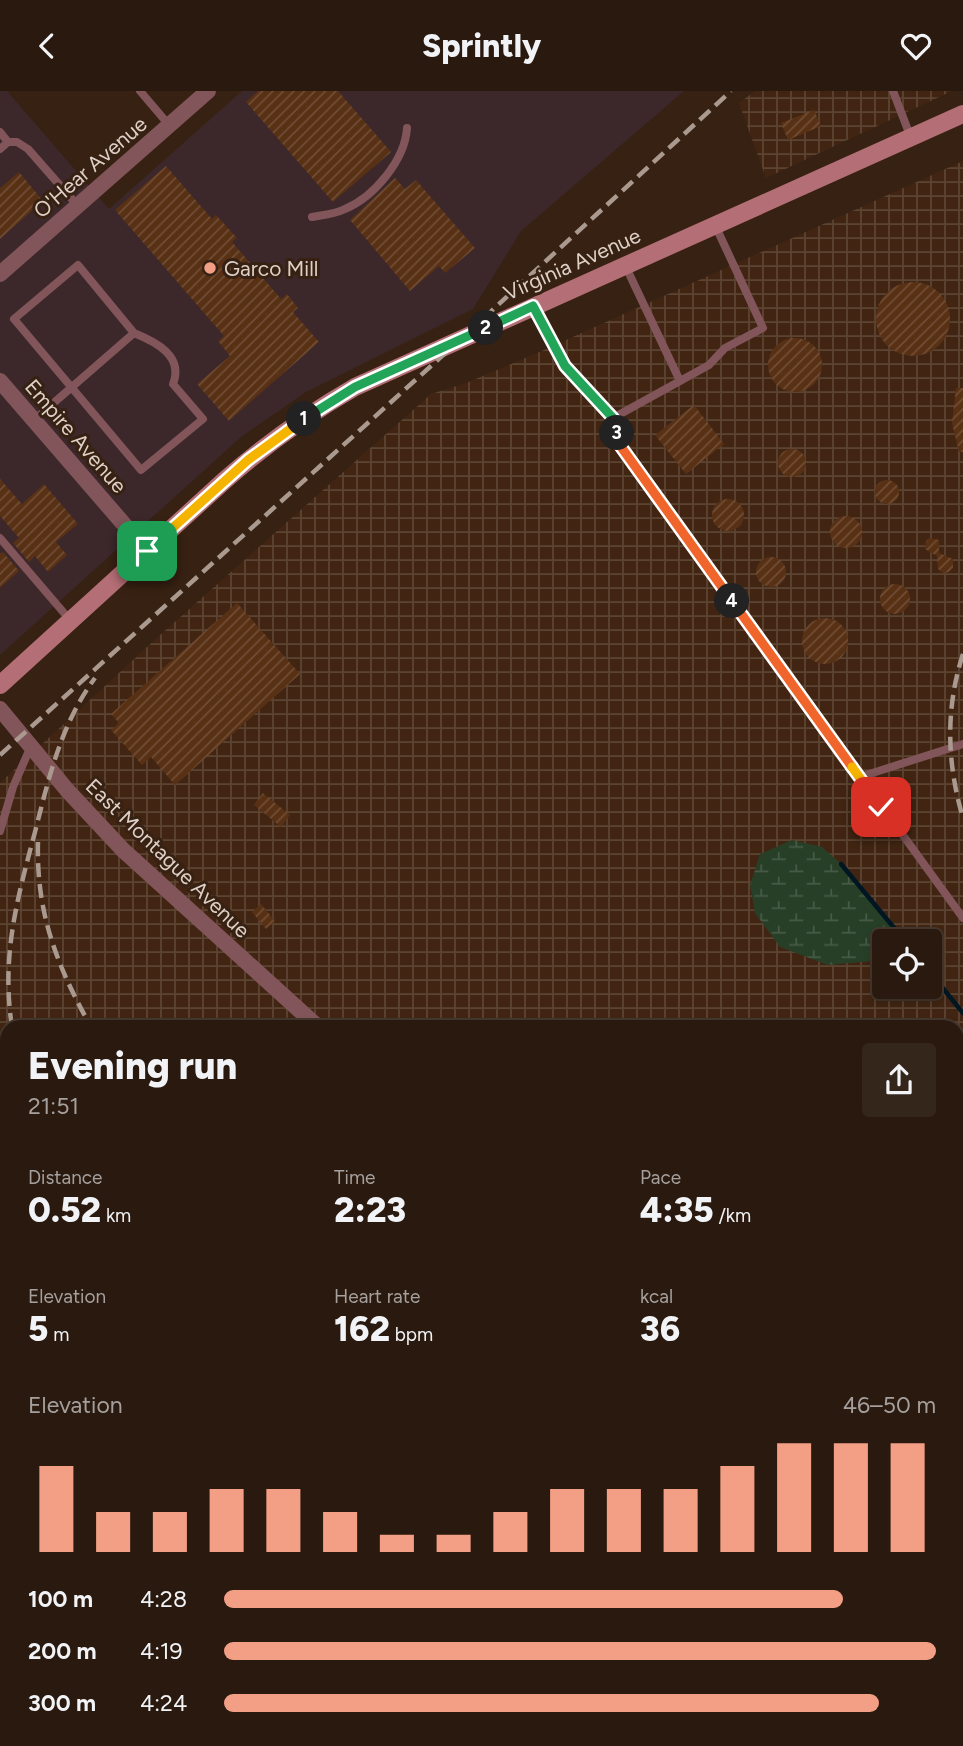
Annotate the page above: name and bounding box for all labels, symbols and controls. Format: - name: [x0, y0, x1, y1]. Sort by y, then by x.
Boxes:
- icon: back: [28, 27, 66, 65]
- text: Sprintly: [422, 27, 541, 65]
- icon: heart: [897, 27, 935, 65]
- street label: O'Hear Avenue: [28, 111, 152, 223]
- street label: Virginia Avenue: [500, 223, 644, 305]
- place label: Garco Mill: [224, 256, 318, 281]
- marker: Garco Mill: [202, 260, 218, 276]
- pin: 2: [468, 310, 504, 345]
- text: 2: [480, 316, 491, 339]
- street label: Empire Avenue: [20, 374, 132, 498]
- pin: 1: [286, 401, 322, 437]
- text: 1: [299, 407, 308, 430]
- pin: 3: [600, 415, 634, 451]
- text: 3: [611, 421, 622, 444]
- pin: [117, 521, 177, 581]
- icon: arrive: [128, 532, 166, 570]
- pin: 4: [714, 583, 750, 619]
- text: 4: [725, 589, 738, 612]
- street label: East Montague Avenue: [81, 773, 255, 943]
- pin: [851, 777, 911, 837]
- icon: check: [862, 788, 900, 826]
- map controls: [872, 929, 942, 999]
- button: locate: [872, 929, 942, 999]
- text: Evening run: [28, 1043, 237, 1089]
- button: share: [862, 1043, 936, 1117]
- text: 21:51: [28, 1092, 79, 1120]
- text: Distance: [28, 1166, 102, 1189]
- text: Time: [334, 1166, 375, 1189]
- text: Pace: [640, 1166, 681, 1189]
- text: 0.52: [28, 1189, 101, 1231]
- text: 2:23: [334, 1189, 406, 1231]
- text: 4:35: [640, 1189, 714, 1231]
- text: km: [101, 1204, 131, 1227]
- text: /km: [714, 1204, 751, 1227]
- text: Elevation: [28, 1285, 106, 1308]
- text: Heart rate: [334, 1285, 420, 1308]
- text: kcal: [640, 1285, 673, 1308]
- text: 5: [28, 1308, 48, 1350]
- text: 162: [334, 1308, 390, 1350]
- text: 36: [640, 1308, 680, 1350]
- text: m: [48, 1323, 69, 1346]
- text: bpm: [390, 1323, 433, 1346]
- text: Elevation: [28, 1391, 123, 1419]
- text: 46–50 m: [843, 1391, 936, 1419]
- text: 100 m: [28, 1585, 93, 1613]
- text: 4:28: [140, 1585, 187, 1613]
- text: 200 m: [28, 1637, 97, 1665]
- text: 4:19: [140, 1637, 183, 1665]
- text: 300 m: [28, 1689, 96, 1717]
- text: 4:24: [140, 1689, 187, 1717]

